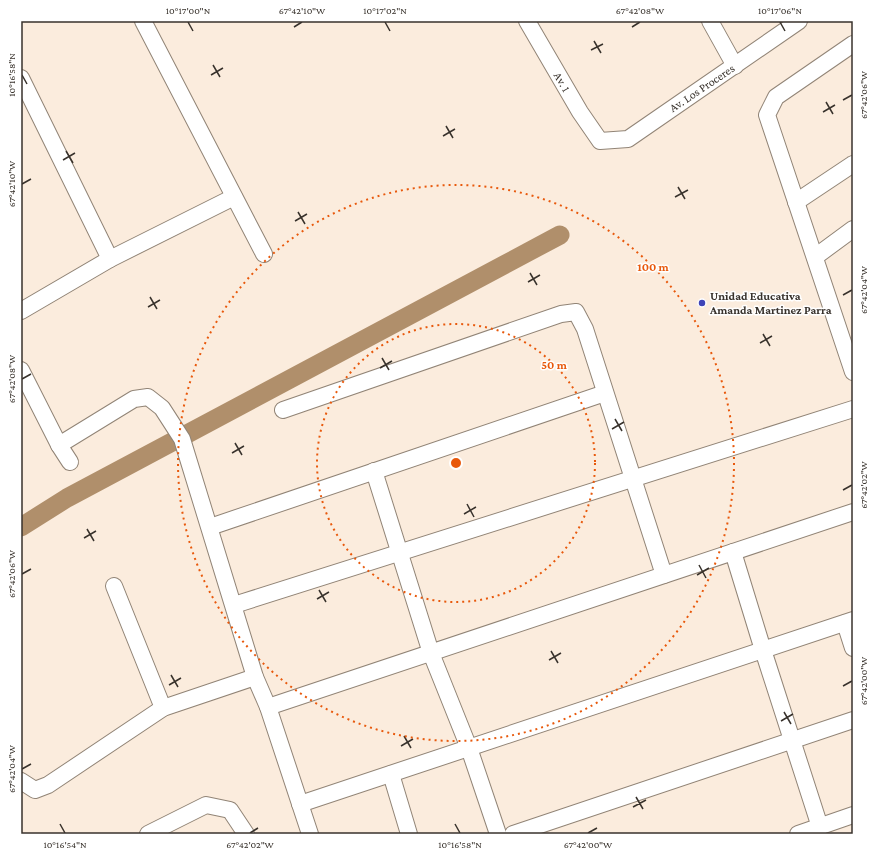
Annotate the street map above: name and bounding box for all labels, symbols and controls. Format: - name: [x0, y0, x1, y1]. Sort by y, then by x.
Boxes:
- text: 10°17'00"N: [166, 5, 211, 16]
- text: 67°42'10"W: [279, 5, 326, 16]
- text: 10°17'02"N: [363, 5, 407, 16]
- text: 67°42'08"W: [616, 5, 665, 16]
- text: 10°17'06"N: [758, 5, 802, 16]
- text: 10°16'58"N: [6, 53, 17, 97]
- street label: Av. Los Proceres: [667, 61, 738, 115]
- street label: Av. 1: [551, 70, 573, 94]
- text: 67°42'06"W: [858, 70, 869, 119]
- text: 67°42'10"W: [6, 160, 17, 207]
- text: 100 m: [637, 260, 670, 274]
- text: 67°42'04"W: [858, 265, 869, 314]
- place label: Unidad Educativa Amanda Martinez Parra: [709, 289, 832, 317]
- marker: Unidad Educativa Amanda Martinez Parra: [697, 298, 707, 308]
- text: 67°42'08"W: [6, 354, 17, 403]
- text: 50 m: [541, 358, 568, 372]
- centre of rings: [449, 456, 463, 470]
- text: 67°42'02"W: [858, 460, 869, 509]
- text: 67°42'06"W: [6, 549, 17, 598]
- text: 67°42'00"W: [858, 656, 869, 705]
- text: 67°42'04"W: [6, 744, 17, 793]
- text: 10°16'54"N: [43, 839, 87, 850]
- text: 67°42'02"W: [226, 839, 275, 850]
- text: 10°16'58"N: [438, 839, 482, 850]
- text: 67°42'00"W: [564, 839, 613, 850]

